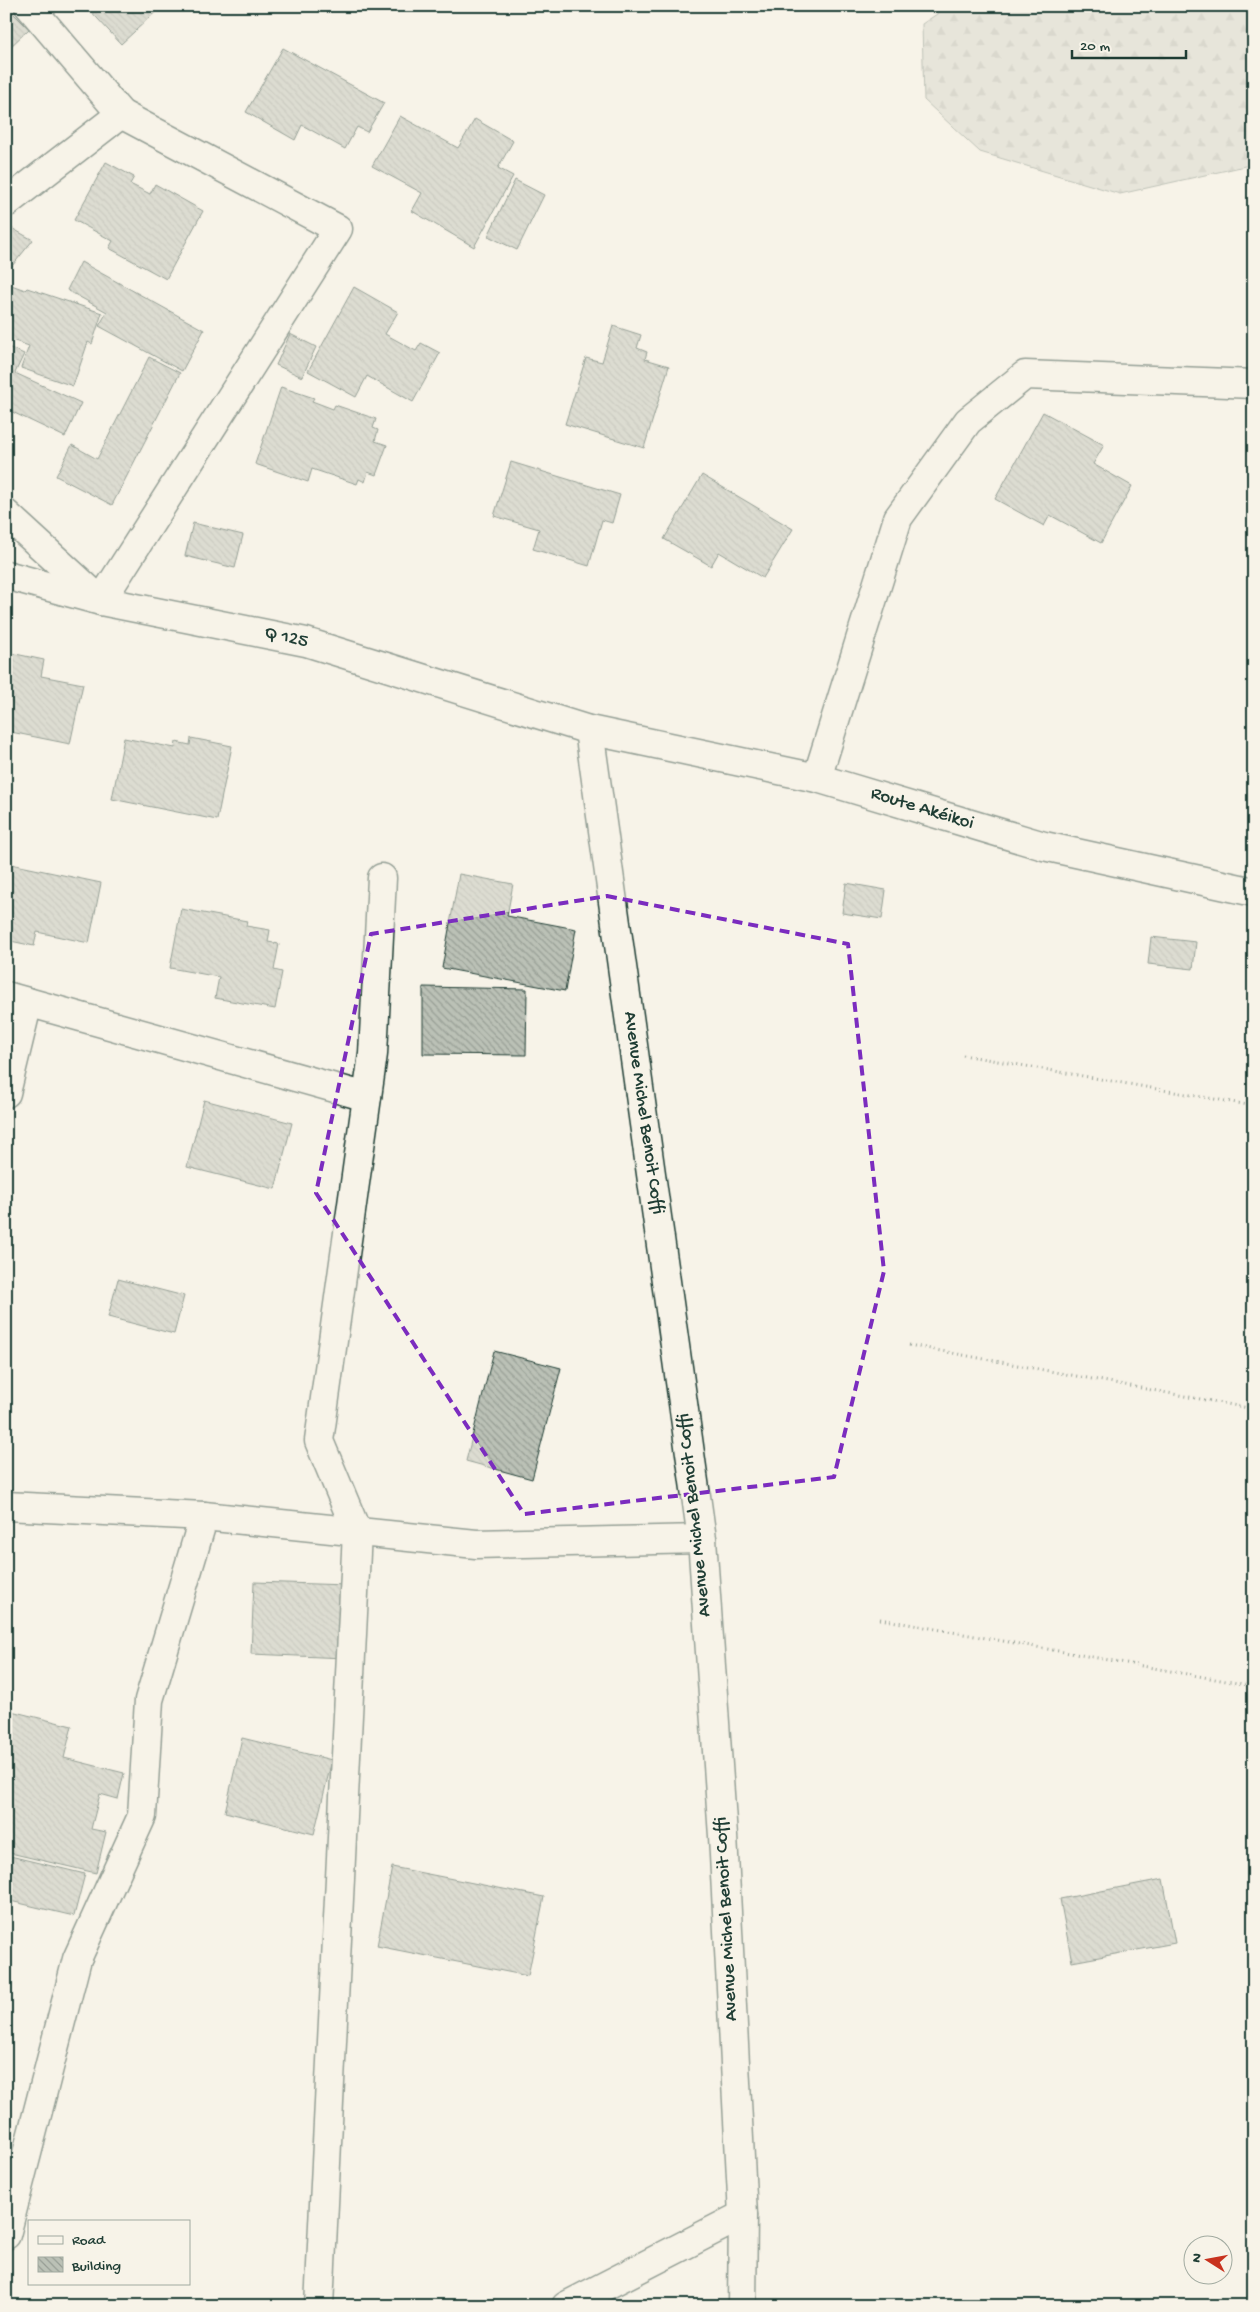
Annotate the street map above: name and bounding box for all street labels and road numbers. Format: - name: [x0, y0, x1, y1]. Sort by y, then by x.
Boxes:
- street label: Q 125: [262, 622, 310, 654]
- street label: Route Akéikoi: [868, 782, 976, 836]
- street label: Avenue Michel Benoit Coffi: [617, 1010, 669, 1216]
- street label: Avenue Michel Benoit Coffi: [673, 1412, 717, 1618]
- street label: Avenue Michel Benoit Coffi: [710, 1816, 744, 2022]

